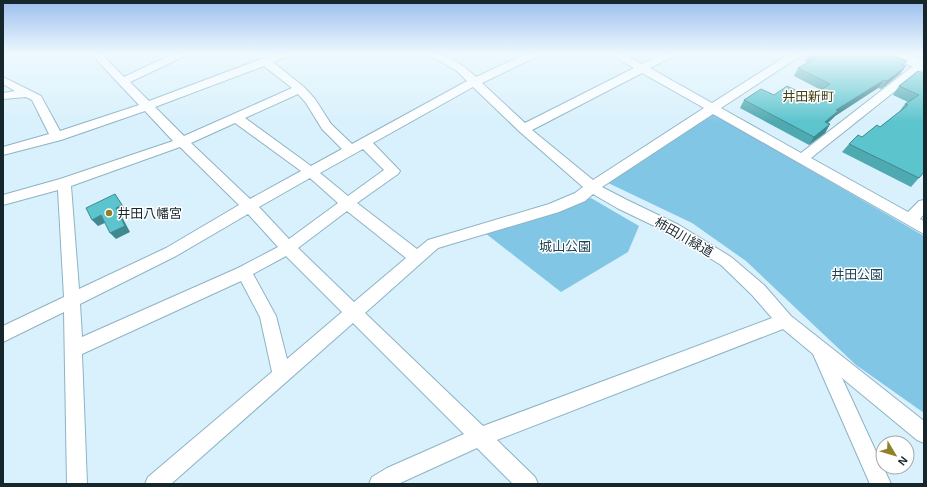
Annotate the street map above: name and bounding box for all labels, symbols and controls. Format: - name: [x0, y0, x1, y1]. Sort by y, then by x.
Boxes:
- district label: 井田新町: [782, 89, 834, 104]
- place label: 井田八幡宮: [117, 206, 182, 221]
- marker: 井田八幡宮: [104, 208, 114, 218]
- street label: 柿田川緑道: [652, 214, 716, 260]
- park label: 城山公園: [539, 239, 591, 254]
- park label: 井田公園: [831, 267, 883, 282]
- north arrow: [875, 435, 915, 475]
- text: N: [896, 454, 910, 468]

